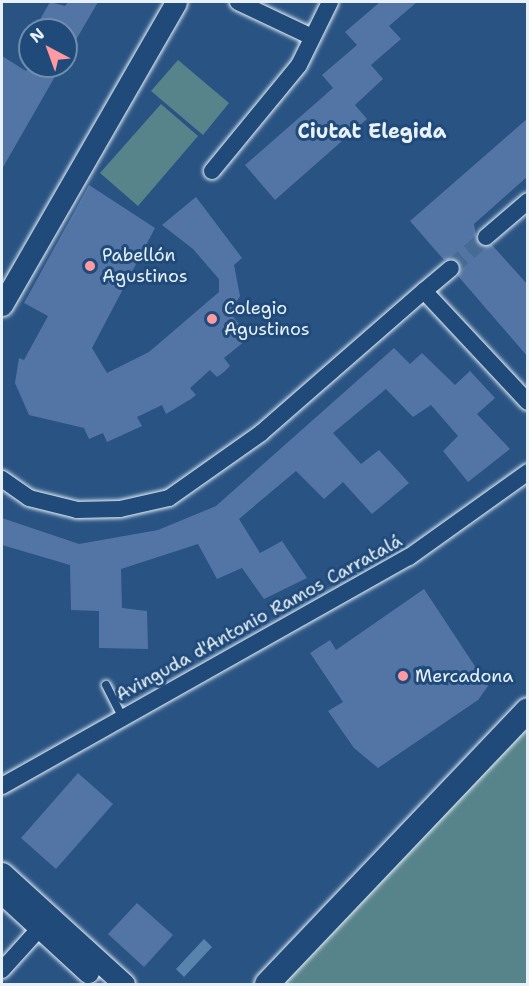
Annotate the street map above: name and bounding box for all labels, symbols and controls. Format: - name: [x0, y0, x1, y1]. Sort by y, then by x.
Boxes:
- north arrow: [18, 18, 78, 78]
- text: N: [25, 23, 49, 48]
- district label: Ciutat Elegida: [298, 119, 446, 143]
- place label: Pabellón Agustinos: [102, 245, 188, 288]
- marker: Pabellón Agustinos: [83, 259, 97, 273]
- place label: Colegio Agustinos: [224, 298, 310, 340]
- marker: Colegio Agustinos: [205, 312, 219, 326]
- street label: Avinguda d'Antonio Ramos Carratalá: [112, 530, 406, 706]
- place label: Mercadona: [415, 665, 514, 687]
- marker: Mercadona: [396, 669, 410, 683]

